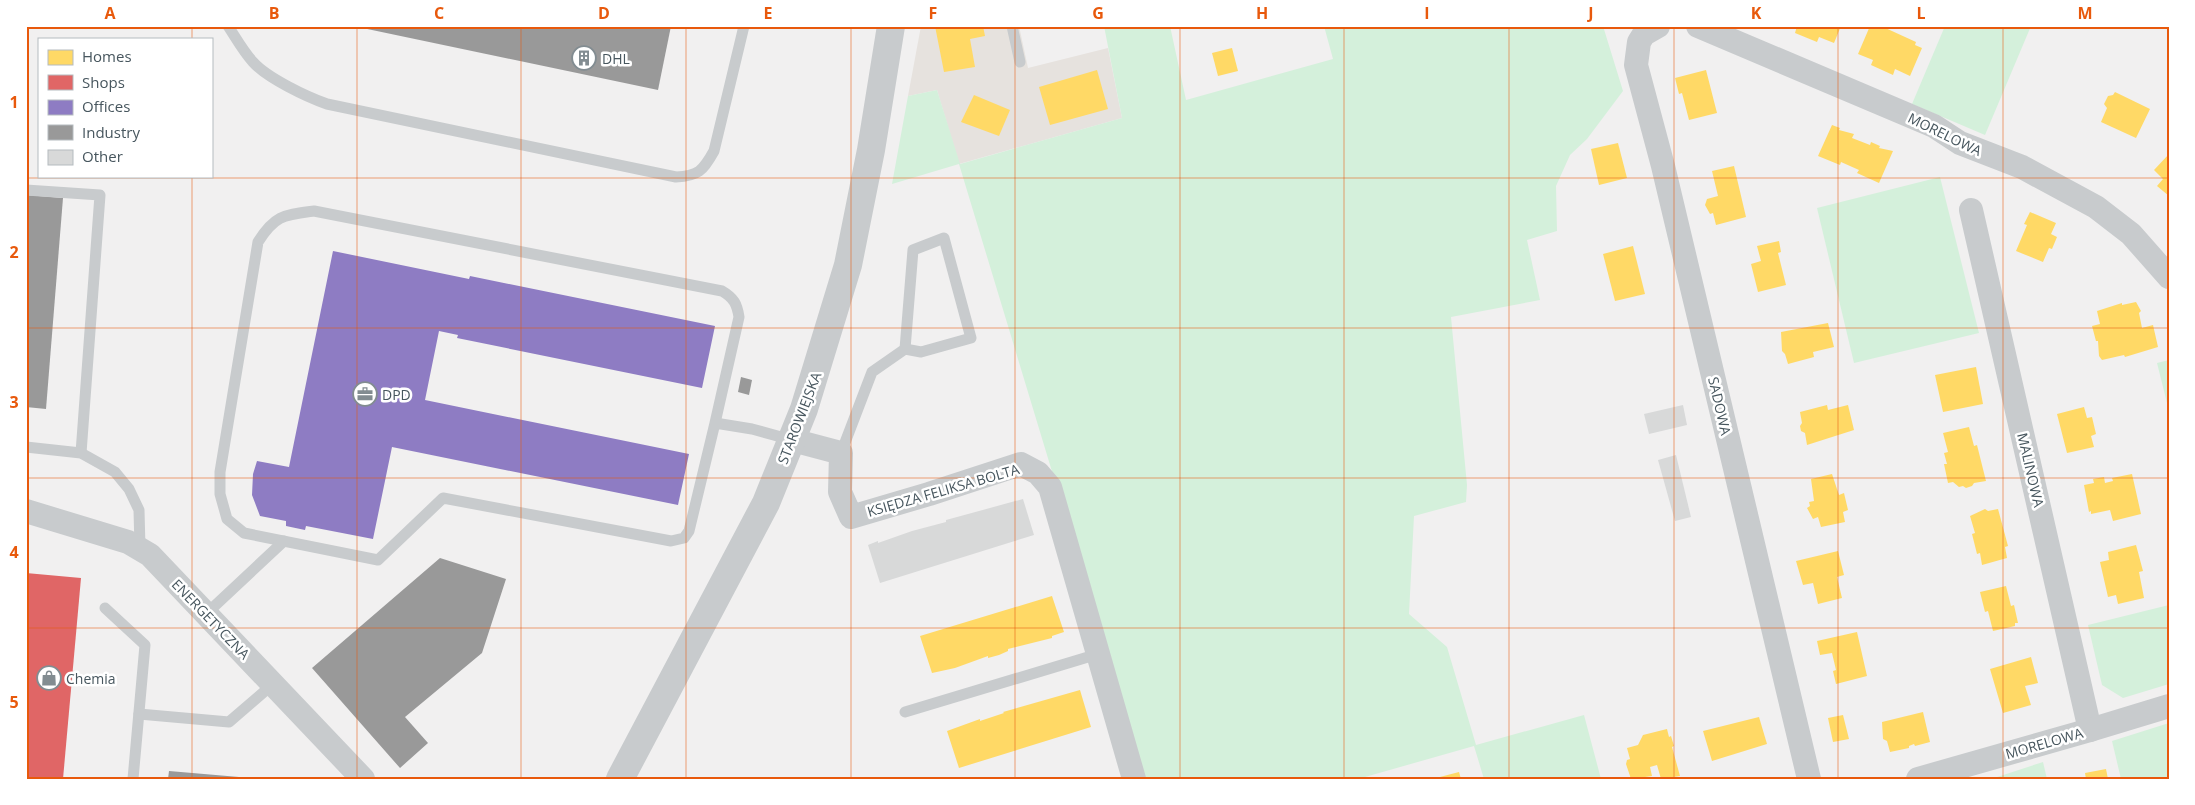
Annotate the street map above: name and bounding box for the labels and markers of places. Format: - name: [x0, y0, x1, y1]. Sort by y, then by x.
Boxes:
- building icon: DHL: [571, 45, 597, 71]
- place label: DHL: [602, 49, 630, 68]
- office icon: DPD: [352, 381, 378, 407]
- place label: DPD: [382, 385, 411, 404]
- shop icon: Chemia: [36, 665, 62, 691]
- place label: Chemia: [66, 669, 116, 688]

